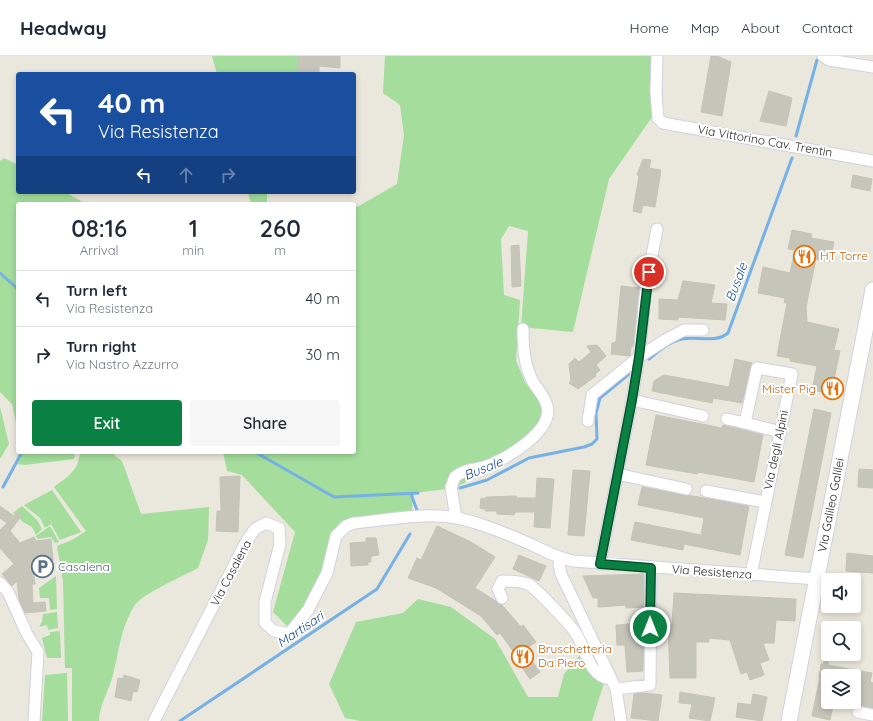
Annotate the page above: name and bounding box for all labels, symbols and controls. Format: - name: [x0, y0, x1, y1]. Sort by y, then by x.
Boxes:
- text: Headway: [20, 16, 107, 40]
- text: Home: [630, 19, 669, 37]
- text: Map: [691, 19, 719, 37]
- text: About: [741, 19, 780, 37]
- text: Contact: [802, 19, 853, 37]
- text: 40 m: [98, 85, 165, 120]
- icon: left: [32, 88, 84, 140]
- text: Via Resistenza: [98, 120, 219, 143]
- street label: Via Vittorino Cav. Trentin: [697, 121, 834, 160]
- icon: left: [133, 164, 155, 186]
- icon: ahead: [175, 164, 197, 186]
- icon: right: [217, 164, 239, 186]
- text: 08:16: [71, 213, 127, 243]
- text: 1: [189, 213, 198, 243]
- text: 260: [260, 213, 301, 243]
- text: Arrival: [80, 242, 119, 258]
- text: min: [182, 242, 204, 258]
- text: m: [274, 242, 286, 258]
- restaurant icon: HT Torre: [791, 243, 817, 269]
- place label: HT Torre: [820, 248, 868, 263]
- pin: [632, 255, 666, 289]
- water label: Busale: [722, 260, 751, 304]
- icon: arrive: [638, 261, 660, 283]
- text: Turn left: [66, 281, 128, 300]
- icon: left: [32, 288, 54, 310]
- text: 40 m: [305, 289, 340, 308]
- text: Via Resistenza: [66, 300, 153, 316]
- text: Turn right: [66, 337, 137, 356]
- icon: right: [32, 344, 54, 366]
- text: 30 m: [305, 345, 340, 364]
- text: Via Nastro Azzurro: [66, 356, 179, 372]
- restaurant icon: Mister Pig: [819, 376, 845, 402]
- place label: Mister Pig: [762, 381, 816, 396]
- button: Exit: [32, 400, 182, 446]
- button: Share: [190, 400, 340, 446]
- street label: Via degli Alpini: [760, 409, 791, 491]
- water label: Busale: [461, 453, 505, 483]
- street label: Via Galileo Galilei: [814, 457, 847, 553]
- street label: Via Casalena: [207, 537, 254, 608]
- parking icon: Casalena: [30, 554, 56, 580]
- place label: Casalena: [58, 559, 110, 574]
- street label: Via Resistenza: [671, 561, 753, 582]
- map controls: [821, 573, 861, 709]
- button: sound: [821, 573, 861, 613]
- water label: Martisari: [274, 606, 328, 650]
- position arrow: [629, 606, 671, 648]
- button: search: [821, 621, 861, 661]
- place label: Bruschetteria Da Piero: [538, 641, 612, 670]
- restaurant icon: Bruschetteria Da Piero: [509, 643, 535, 669]
- button: layers: [821, 669, 861, 709]

